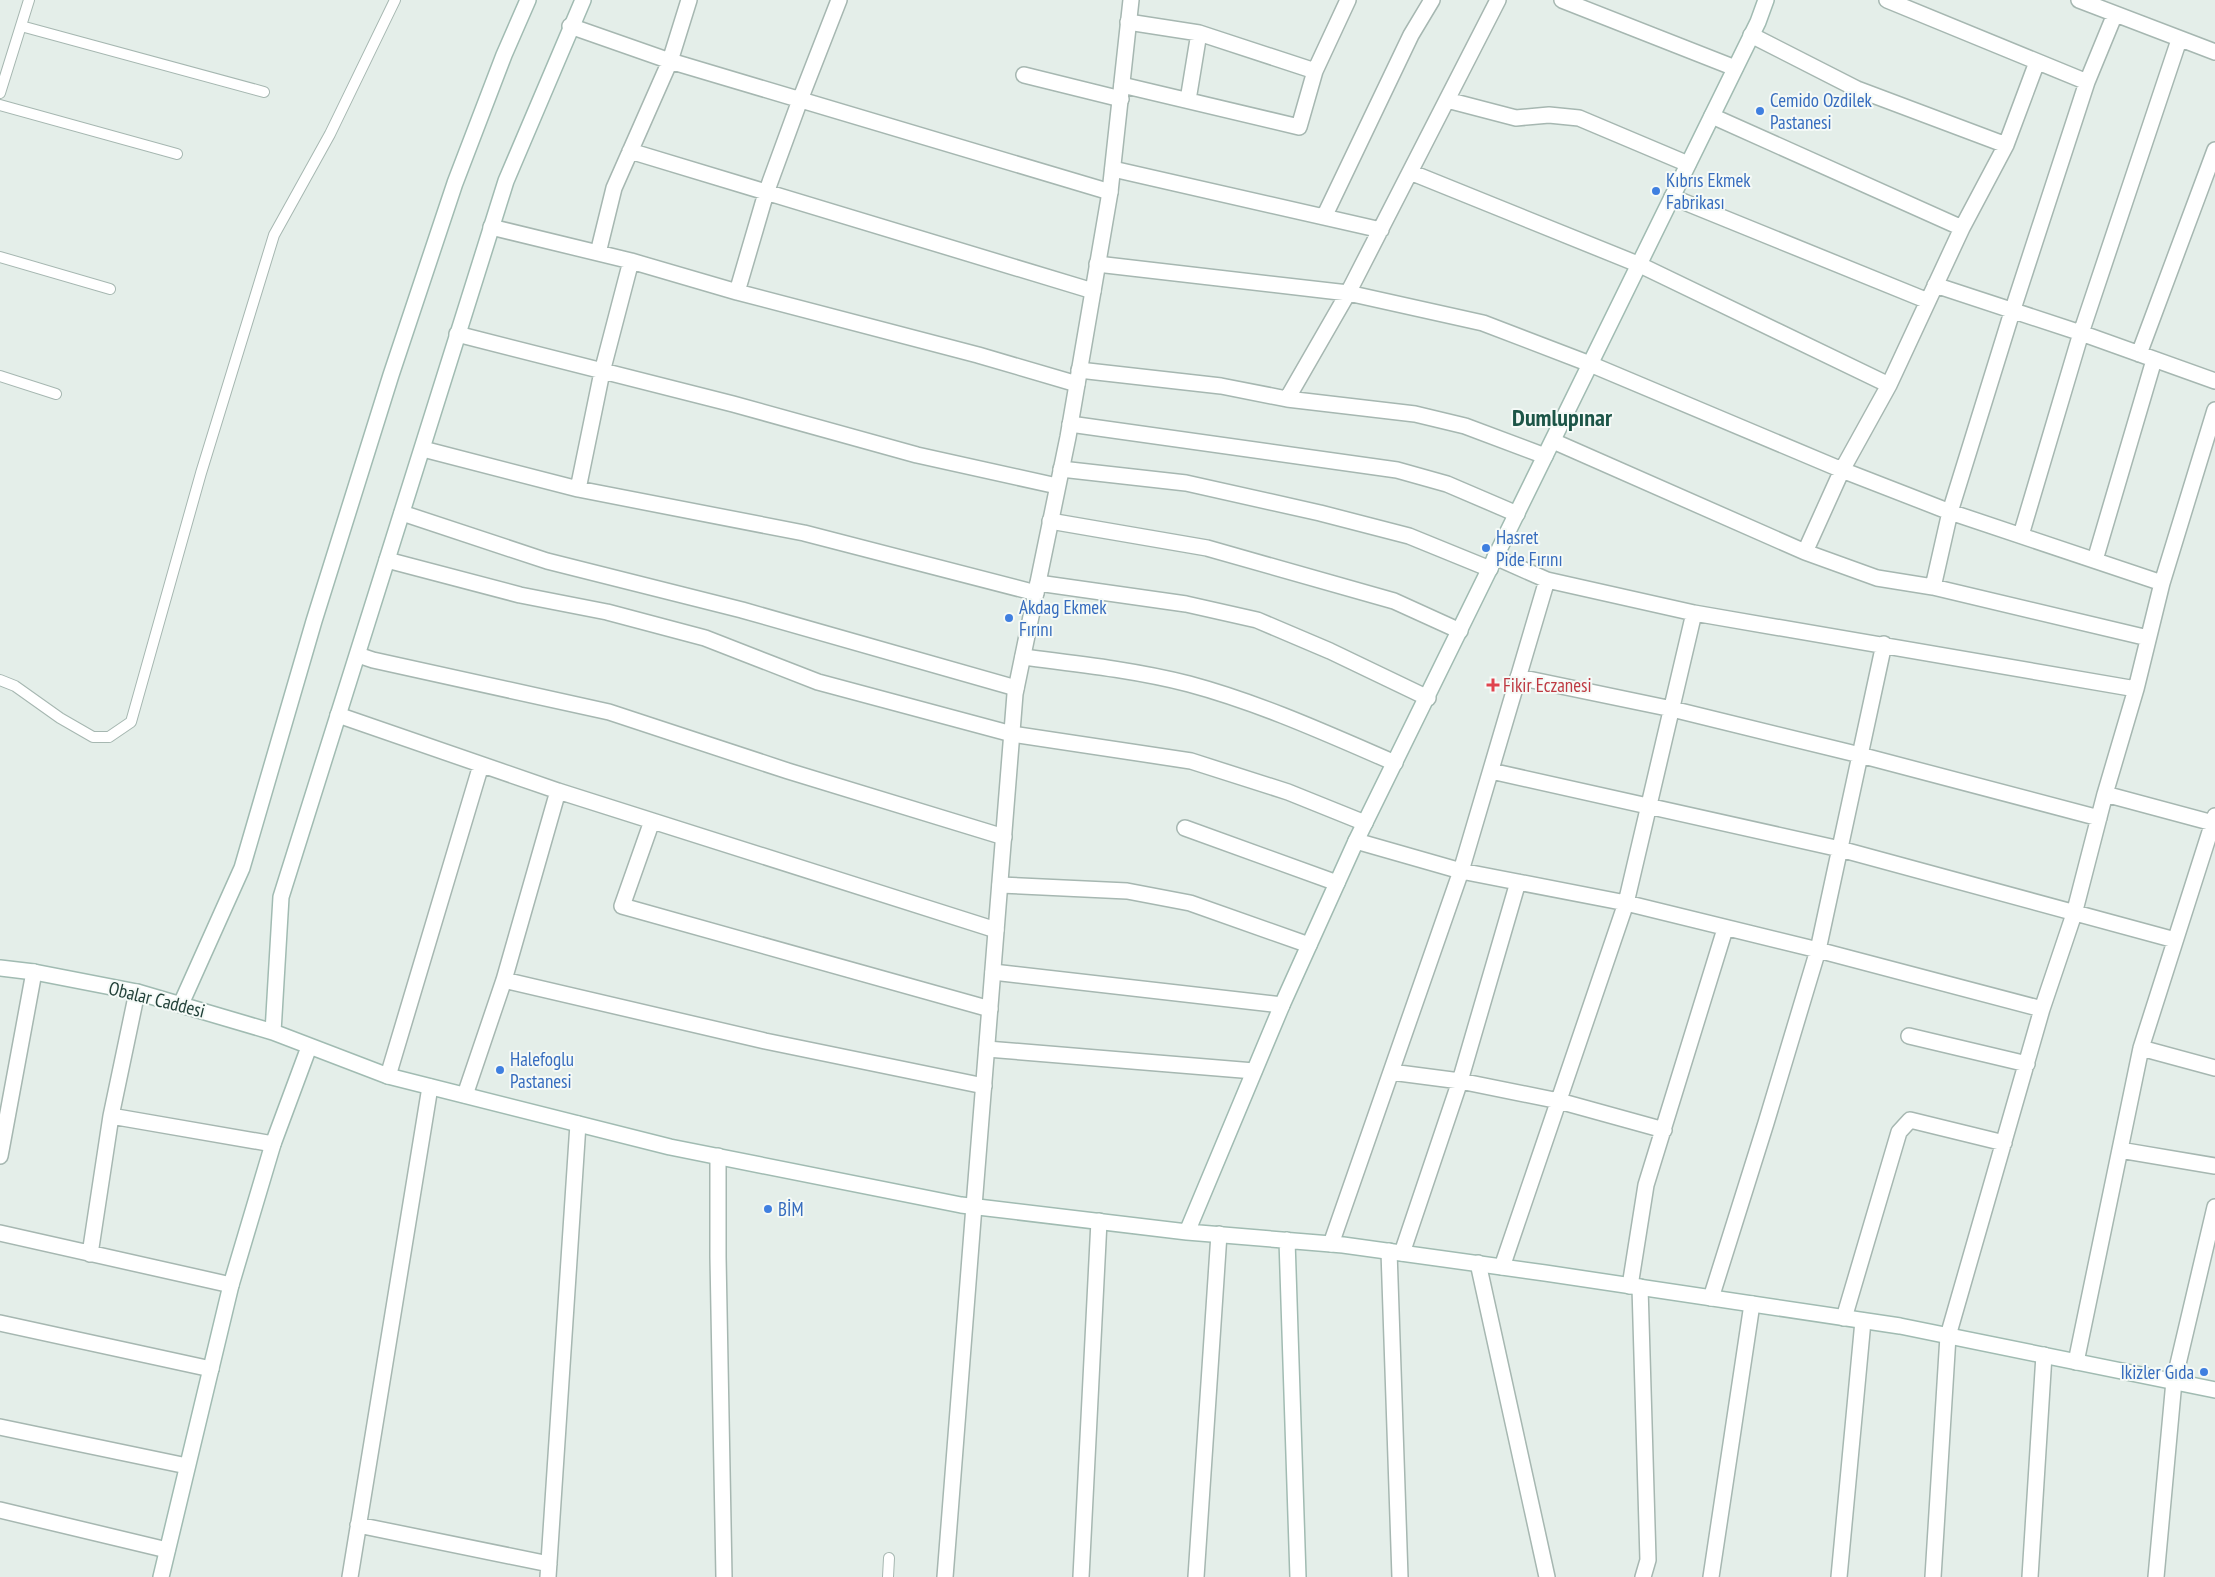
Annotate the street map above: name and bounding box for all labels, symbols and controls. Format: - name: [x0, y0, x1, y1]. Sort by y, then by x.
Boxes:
- place label: Cemido Ozdilek Pastanesi: [1770, 88, 1873, 134]
- marker: Cemido Ozdilek Pastanesi: [1754, 105, 1766, 117]
- place label: Kıbrıs Ekmek Fabrikası: [1666, 168, 1751, 214]
- marker: Kıbrıs Ekmek Fabrikası: [1650, 185, 1662, 197]
- district label: Dumlupınar: [1512, 402, 1613, 433]
- place label: Hasret Pide Fırını: [1496, 525, 1563, 571]
- marker: Hasret Pide Fırını: [1480, 542, 1492, 554]
- place label: Akdag Ekmek Fırını: [1019, 595, 1107, 641]
- marker: Akdag Ekmek Fırını: [1003, 612, 1015, 624]
- place label: Fikir Eczanesi: [1503, 673, 1592, 697]
- marker: Fikir Eczanesi: [1487, 679, 1499, 691]
- street label: Obalar Caddesi: [106, 975, 208, 1023]
- place label: Halefoglu Pastanesi: [510, 1047, 574, 1093]
- marker: Halefoglu Pastanesi: [494, 1064, 506, 1076]
- place label: BİM: [778, 1197, 803, 1221]
- marker: BİM: [762, 1203, 774, 1215]
- place label: Ikizler Gıda: [2120, 1360, 2194, 1384]
- marker: Ikizler Gıda: [2198, 1366, 2210, 1378]

